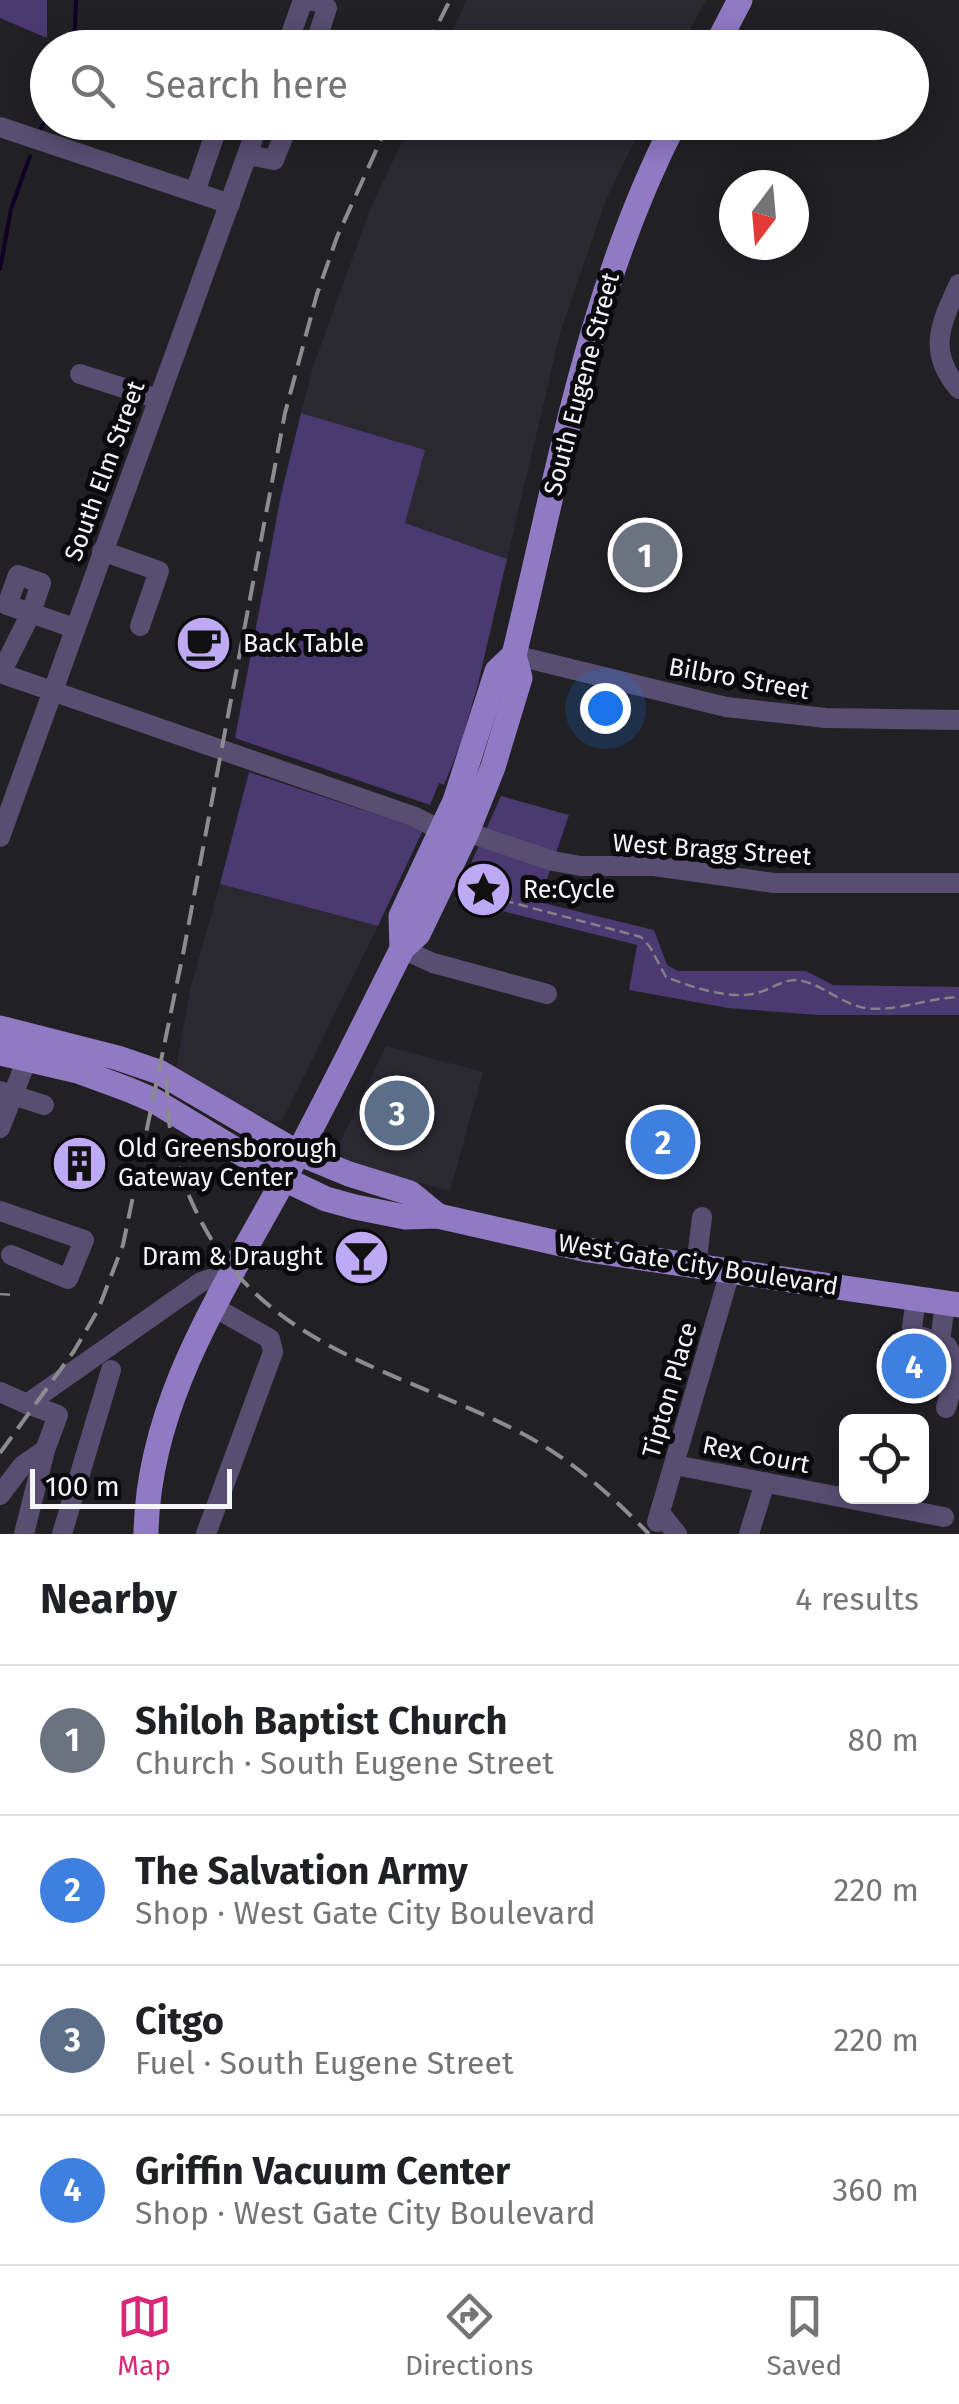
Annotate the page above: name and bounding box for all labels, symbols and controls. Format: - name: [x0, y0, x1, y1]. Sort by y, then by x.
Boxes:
- search box: [30, 30, 929, 140]
- icon: search: [65, 58, 120, 113]
- text: Search here: [145, 62, 348, 108]
- north arrow: [719, 170, 809, 260]
- street label: South Eugene Street: [538, 268, 626, 499]
- street label: South Elm Street: [59, 376, 152, 565]
- pin: 1: [612, 518, 678, 592]
- cafe icon: Back Table: [174, 614, 234, 674]
- place label: Back Table: [243, 629, 364, 659]
- street label: Bilbro Street: [666, 652, 813, 706]
- your location: [580, 683, 631, 734]
- street label: West Bragg Street: [612, 828, 813, 872]
- place icon: Re:Cycle: [454, 860, 514, 920]
- place label: Re:Cycle: [523, 875, 615, 905]
- pin: 3: [364, 1076, 430, 1150]
- pin: 2: [630, 1104, 696, 1180]
- building icon: Old Greensborough Gateway Center: [49, 1133, 109, 1193]
- place label: Old Greensborough Gateway Center: [118, 1134, 337, 1193]
- bar icon: Dram & Draught: [332, 1227, 392, 1287]
- street label: West Gate City Boulevard: [556, 1228, 840, 1302]
- place label: Dram & Draught: [142, 1242, 324, 1272]
- street label: Tipton Place: [636, 1319, 704, 1461]
- pin: 4: [882, 1328, 946, 1404]
- map controls: [839, 1414, 929, 1504]
- button: locate: [839, 1414, 929, 1504]
- street label: Rex Court: [700, 1430, 813, 1480]
- scale bar: [30, 1464, 232, 1508]
- text: 100 m: [45, 1470, 120, 1503]
- text: Nearby: [40, 1574, 177, 1624]
- text: 4 results: [795, 1580, 919, 1618]
- text: Shiloh Baptist Church: [135, 1698, 507, 1744]
- text: 1: [65, 1721, 80, 1759]
- text: 80 m: [848, 1721, 919, 1759]
- text: Church · South Eugene Street: [135, 1744, 554, 1782]
- text: The Salvation Army: [135, 1848, 468, 1894]
- text: 2: [64, 1871, 81, 1909]
- text: 220 m: [834, 1871, 919, 1909]
- text: Shop · West Gate City Boulevard: [135, 1894, 596, 1932]
- text: Citgo: [135, 1998, 224, 2044]
- text: 3: [64, 2021, 81, 2059]
- text: 220 m: [834, 2021, 919, 2059]
- text: Fuel · South Eugene Street: [135, 2044, 513, 2082]
- text: Griffin Vacuum Center: [135, 2148, 510, 2194]
- text: 4: [63, 2171, 82, 2209]
- text: 360 m: [832, 2171, 919, 2209]
- text: Shop · West Gate City Boulevard: [135, 2194, 596, 2232]
- tab: Map: [117, 2289, 172, 2382]
- tab: Directions: [405, 2289, 533, 2382]
- tab: Saved: [767, 2289, 842, 2382]

